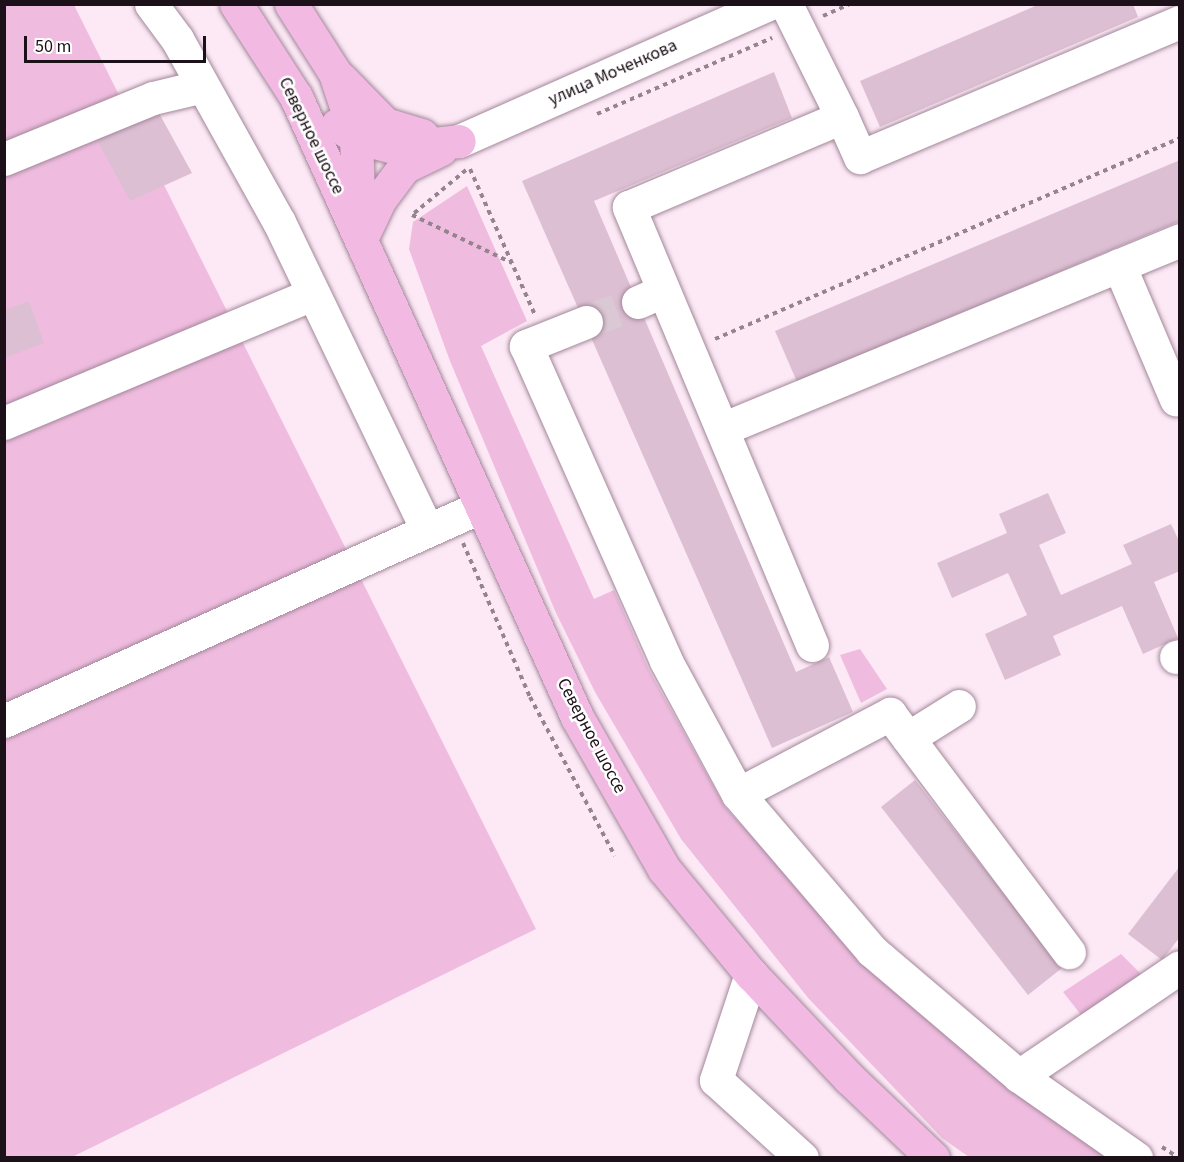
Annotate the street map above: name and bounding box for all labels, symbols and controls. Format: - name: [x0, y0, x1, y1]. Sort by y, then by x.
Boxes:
- scale bar: [27, 24, 208, 62]
- text: 50 m: [35, 34, 71, 59]
- street label: улица Моченкова: [545, 35, 681, 111]
- street label: Северное шоссе: [273, 74, 349, 198]
- street label: Северное шоссе: [552, 675, 630, 797]

